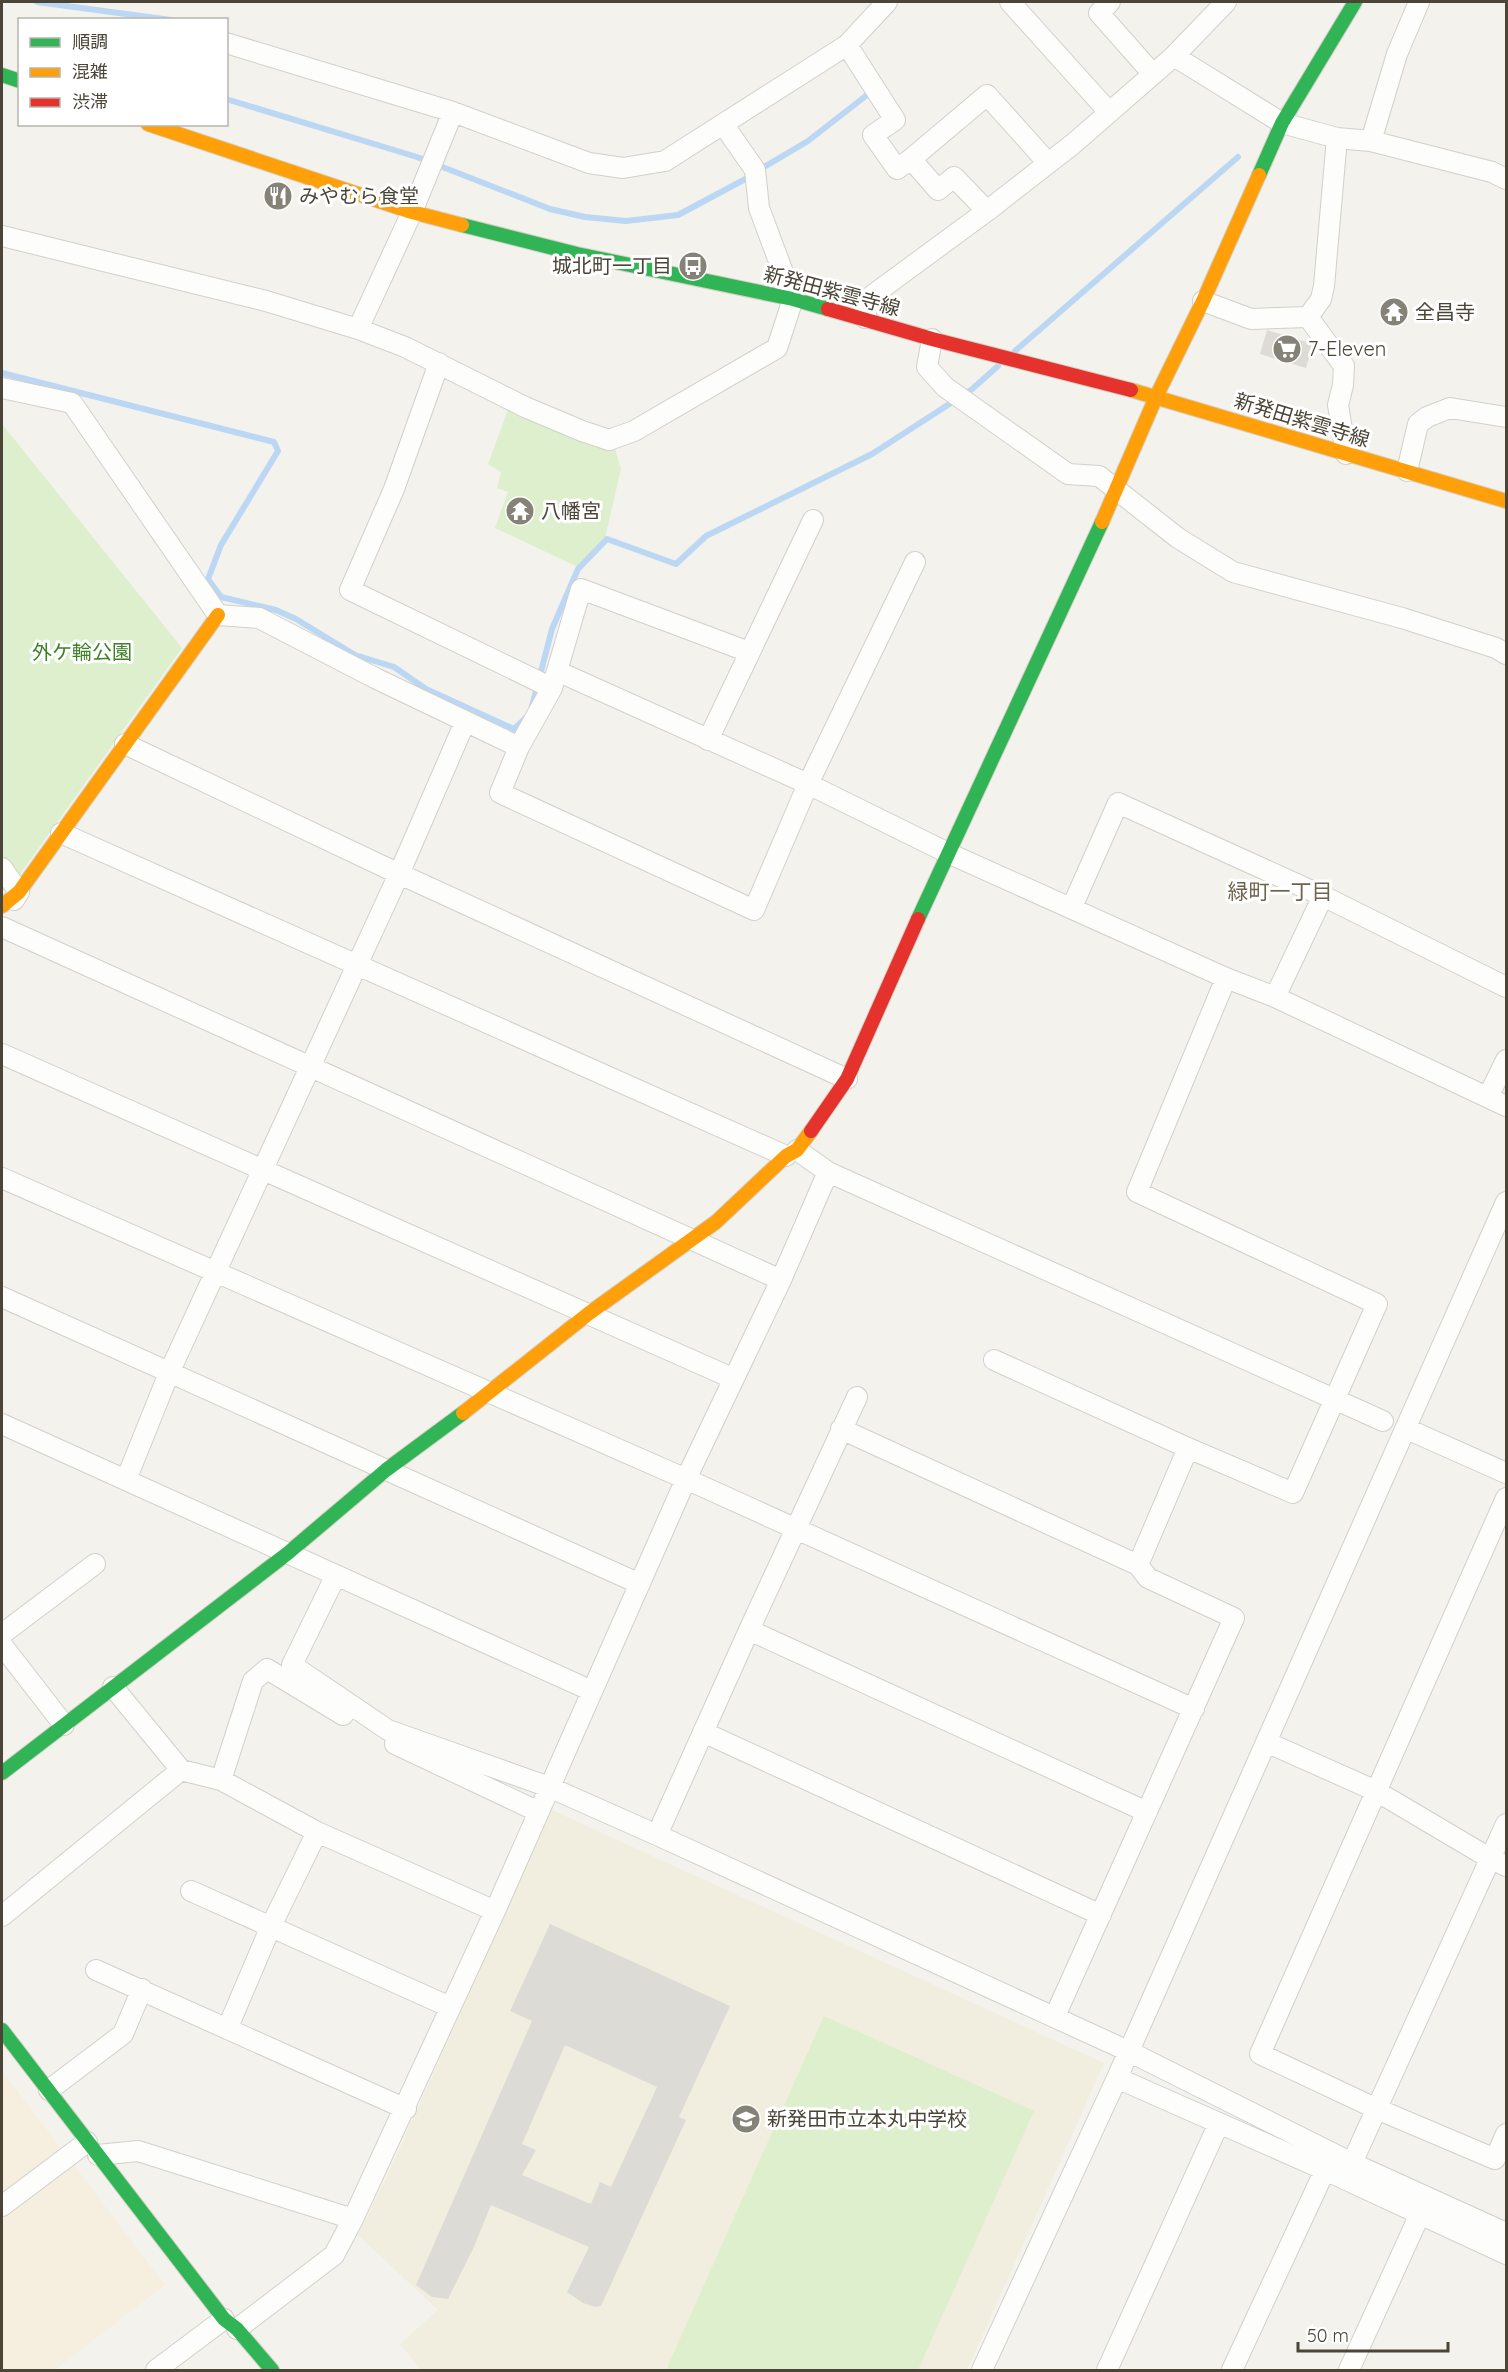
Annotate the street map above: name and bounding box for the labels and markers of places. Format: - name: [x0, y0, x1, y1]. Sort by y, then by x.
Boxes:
- restaurant icon: みやむら食堂: [262, 180, 294, 212]
- place label: みやむら食堂: [299, 183, 419, 208]
- bus stop icon: 城北町一丁目: [677, 250, 709, 282]
- place label: 城北町一丁目: [552, 253, 672, 278]
- temple icon: 全昌寺: [1378, 296, 1410, 328]
- place label: 全昌寺: [1415, 299, 1475, 324]
- supermarket icon: 7-Eleven: [1271, 333, 1303, 365]
- place label: 7-Eleven: [1308, 336, 1386, 361]
- temple icon: 八幡宮: [504, 495, 536, 527]
- place label: 八幡宮: [541, 498, 601, 523]
- school or university icon: 新発田市立本丸中学校: [730, 2103, 762, 2135]
- place label: 新発田市立本丸中学校: [767, 2106, 967, 2131]

